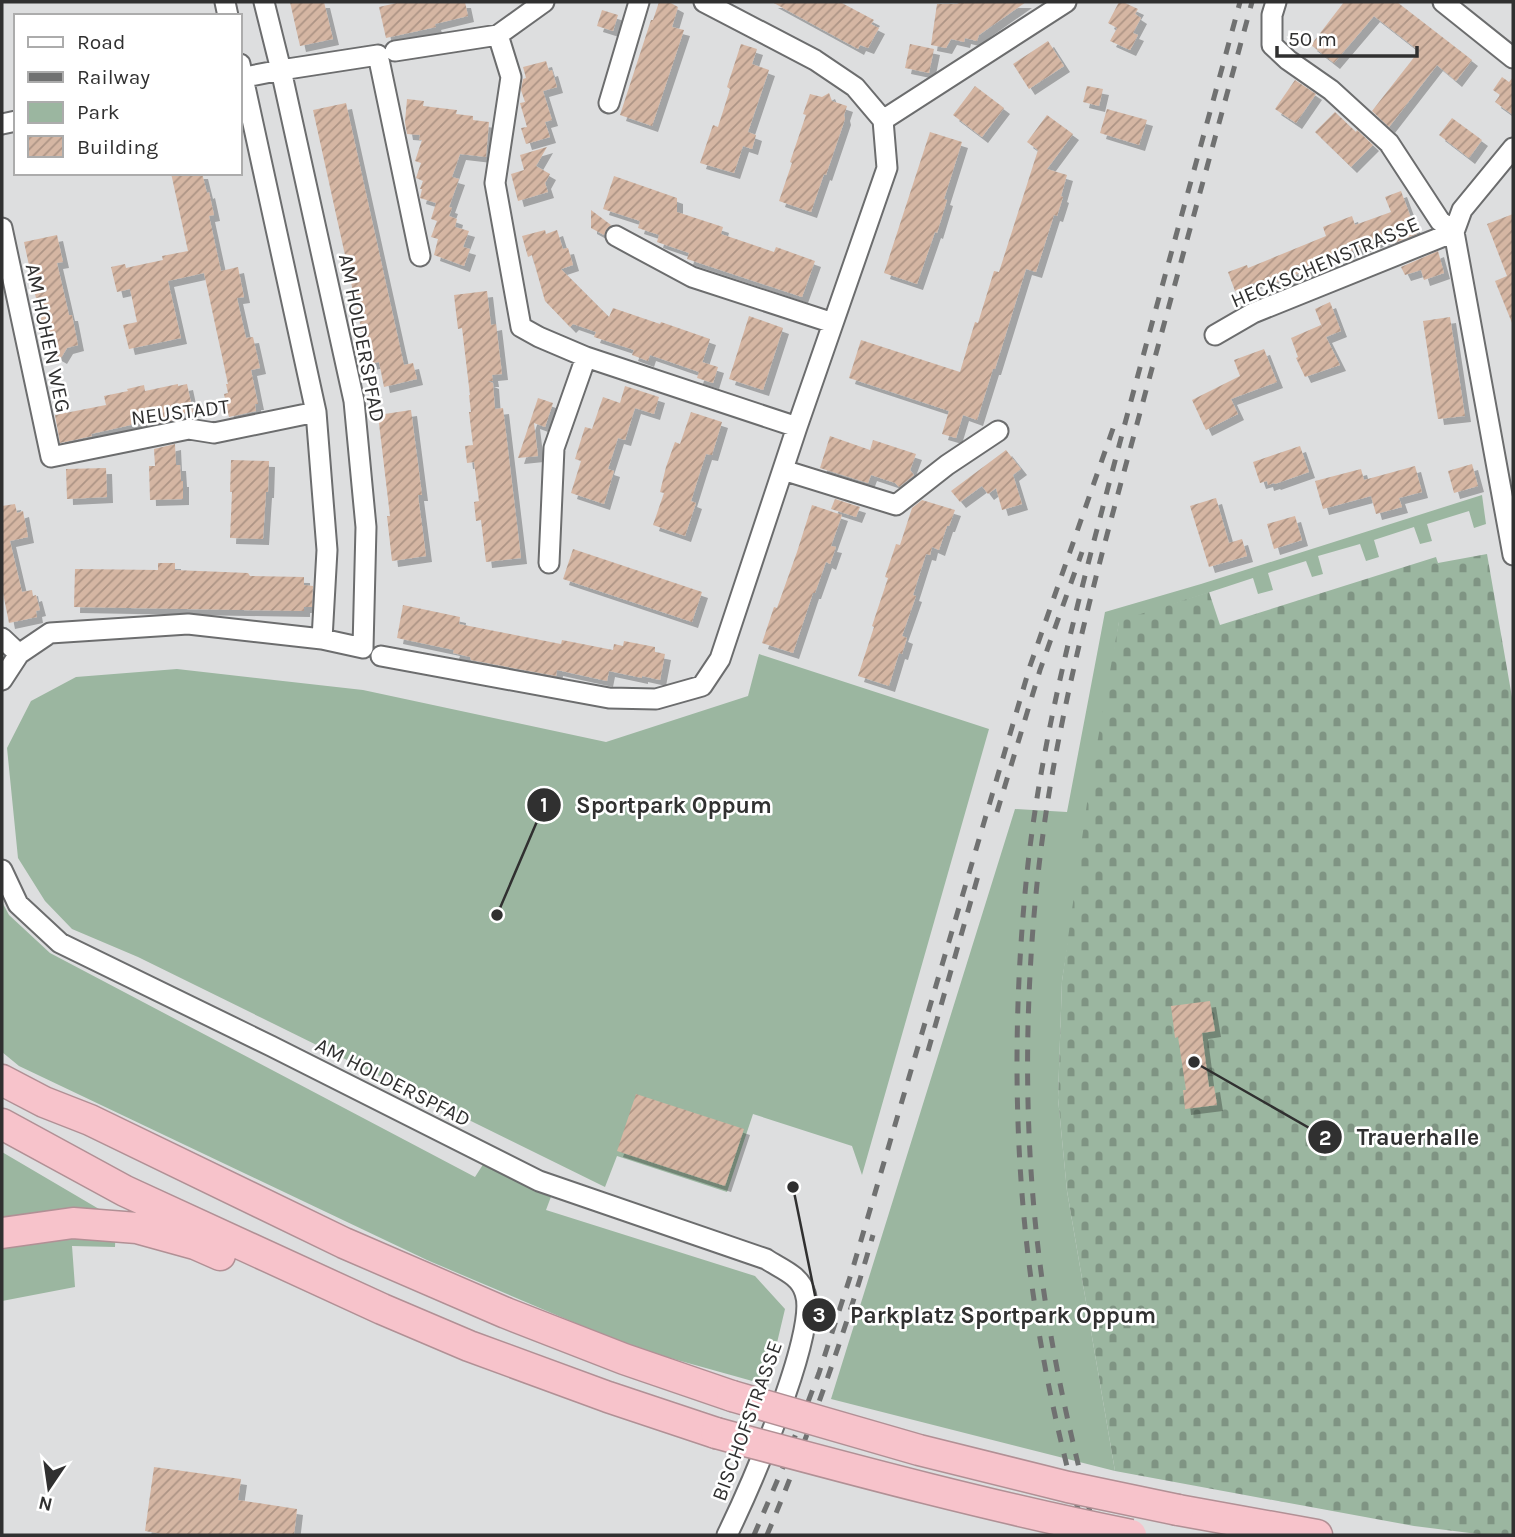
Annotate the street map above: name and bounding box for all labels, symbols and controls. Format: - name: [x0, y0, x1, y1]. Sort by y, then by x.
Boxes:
- legend: [14, 14, 242, 175]
- scale bar: [1277, 14, 1417, 58]
- text: 50 m: [1288, 27, 1337, 51]
- text: Road: [77, 30, 125, 54]
- text: Railway: [77, 65, 150, 89]
- text: Park: [77, 100, 120, 124]
- text: Building: [77, 135, 158, 159]
- street label: HECKSCHENSTRASSE: [1227, 211, 1423, 313]
- street label: AM HOLDERSPFAD: [334, 252, 390, 424]
- street label: AM HOHEN WEG: [20, 261, 76, 415]
- street label: NEUSTADT: [130, 394, 231, 430]
- callout: Sportpark Oppum: [527, 783, 785, 827]
- text: Sportpark Oppum: [576, 792, 772, 819]
- text: 1: [540, 793, 548, 817]
- street label: AM HOLDERSPFAD: [311, 1033, 475, 1131]
- callout: Trauerhalle: [1307, 1115, 1493, 1159]
- text: Trauerhalle: [1357, 1124, 1479, 1151]
- text: 2: [1319, 1126, 1331, 1150]
- callout: Parkplatz Sportpark Oppum: [801, 1293, 1170, 1337]
- text: Parkplatz Sportpark Oppum: [850, 1302, 1156, 1329]
- text: 3: [812, 1303, 826, 1327]
- street label: BISCHOFSTRASSE: [707, 1338, 787, 1504]
- north arrow: [14, 1453, 84, 1523]
- text: N: [36, 1491, 55, 1516]

